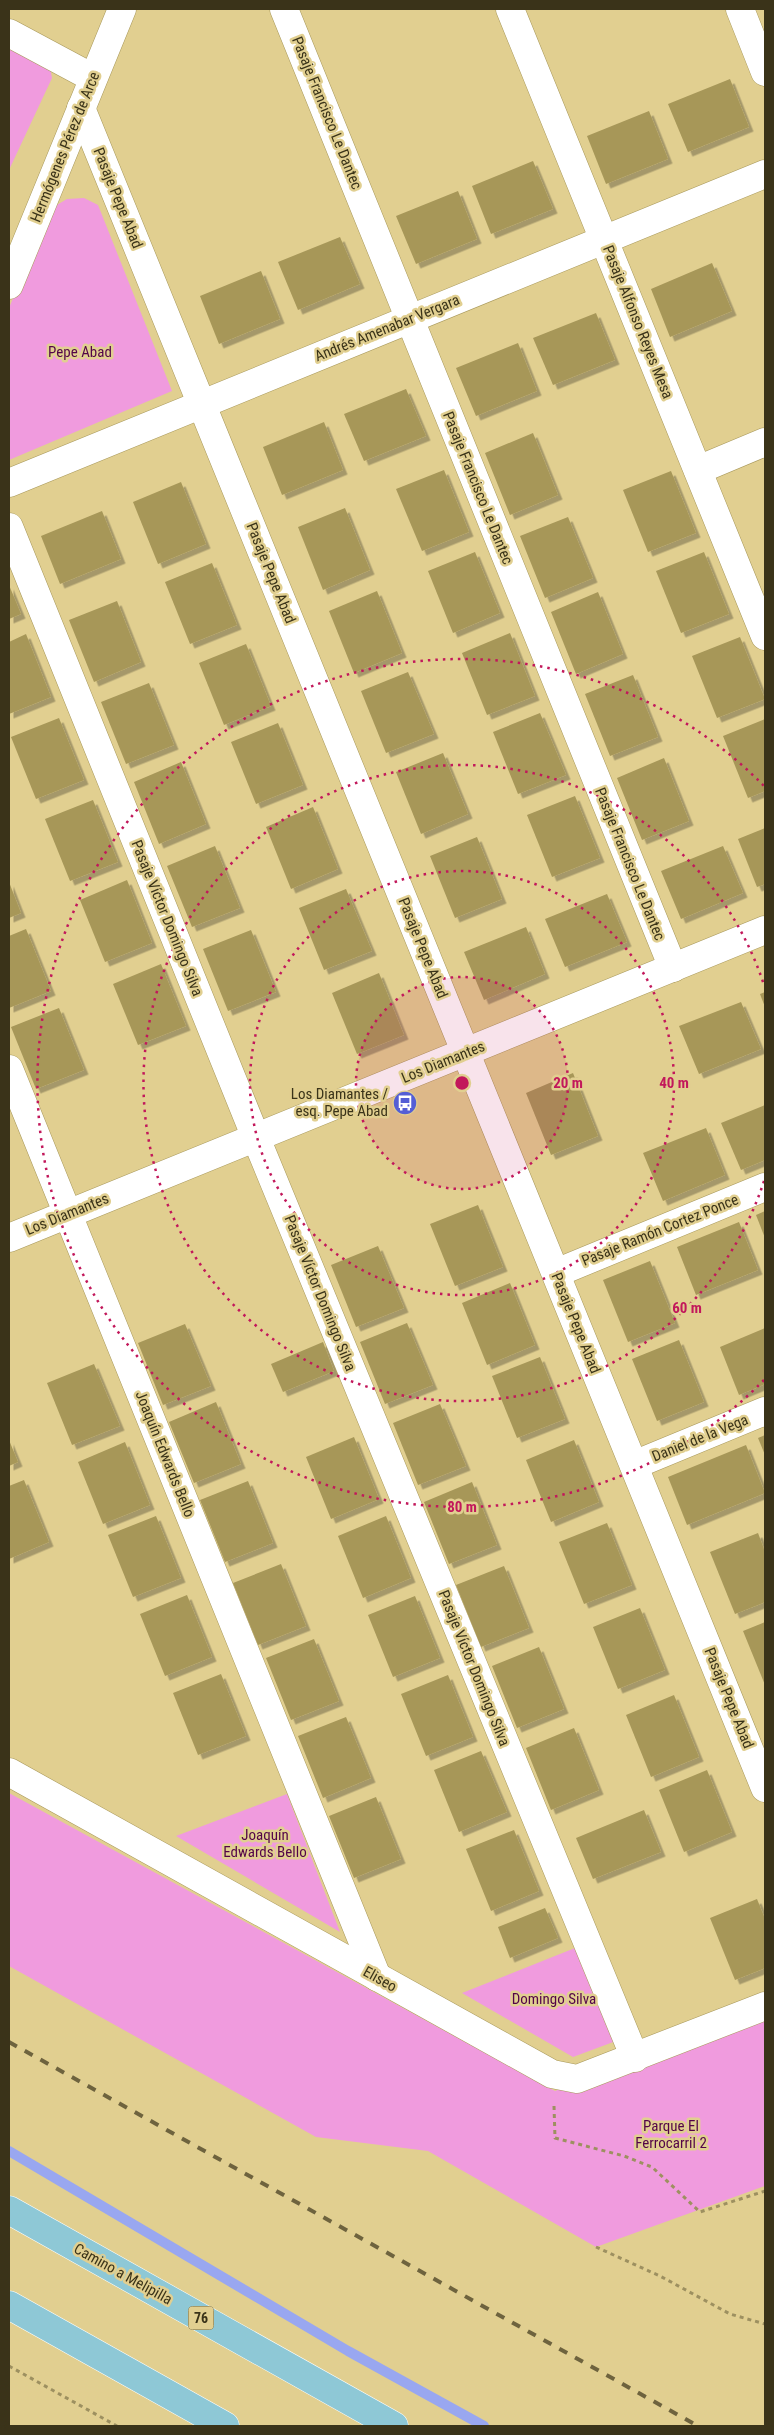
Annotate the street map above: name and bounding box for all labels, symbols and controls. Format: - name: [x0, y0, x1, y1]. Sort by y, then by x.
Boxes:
- street label: Pasaje Francisco Le Dantec: [288, 34, 366, 192]
- street label: Hermógenes Pérez de Arce: [27, 69, 103, 225]
- street label: Pasaje Pepe Abad: [90, 145, 146, 251]
- street label: Pasaje Alfonso Reyes Mesa: [599, 243, 677, 401]
- street label: Andrés Amenabar Vergara: [312, 291, 462, 365]
- park label: Pepe Abad: [48, 343, 112, 361]
- street label: Pasaje Francisco Le Dantec: [439, 409, 517, 567]
- street label: Pasaje Pepe Abad: [243, 520, 299, 626]
- street label: Pasaje Francisco Le Dantec: [591, 785, 669, 943]
- street label: Pasaje Víctor Domingo Silva: [127, 837, 207, 999]
- street label: Pasaje Pepe Abad: [395, 895, 451, 1001]
- street label: Los Diamantes: [399, 1037, 487, 1087]
- centre of rings: [453, 1074, 471, 1092]
- text: 20 m: [553, 1074, 583, 1092]
- text: 40 m: [659, 1074, 689, 1092]
- place label: Los Diamantes / esq. Pepe Abad: [291, 1085, 388, 1120]
- bus stop icon: Los Diamantes / esq. Pepe Abad: [392, 1090, 418, 1116]
- street label: Los Diamantes: [23, 1189, 111, 1239]
- street label: Pasaje Ramón Cortez Ponce: [579, 1190, 741, 1270]
- street label: Pasaje Víctor Domingo Silva: [280, 1212, 360, 1374]
- street label: Pasaje Pepe Abad: [548, 1270, 604, 1376]
- text: 60 m: [672, 1299, 702, 1317]
- street label: Joaquín Edwards Bello: [131, 1388, 199, 1520]
- street label: Daniel de la Vega: [649, 1411, 751, 1465]
- text: 80 m: [447, 1498, 477, 1516]
- street label: Pasaje Víctor Domingo Silva: [434, 1587, 514, 1749]
- street label: Pasaje Pepe Abad: [701, 1645, 757, 1751]
- park label: Joaquín Edwards Bello: [223, 1826, 307, 1861]
- street label: Eliseo: [360, 1962, 400, 1996]
- park label: Domingo Silva: [512, 1990, 596, 2008]
- park label: Parque El Ferrocarril 2: [635, 2117, 707, 2152]
- street label: Camino a Melipilla: [71, 2240, 175, 2308]
- road number: 76: [188, 2306, 214, 2330]

